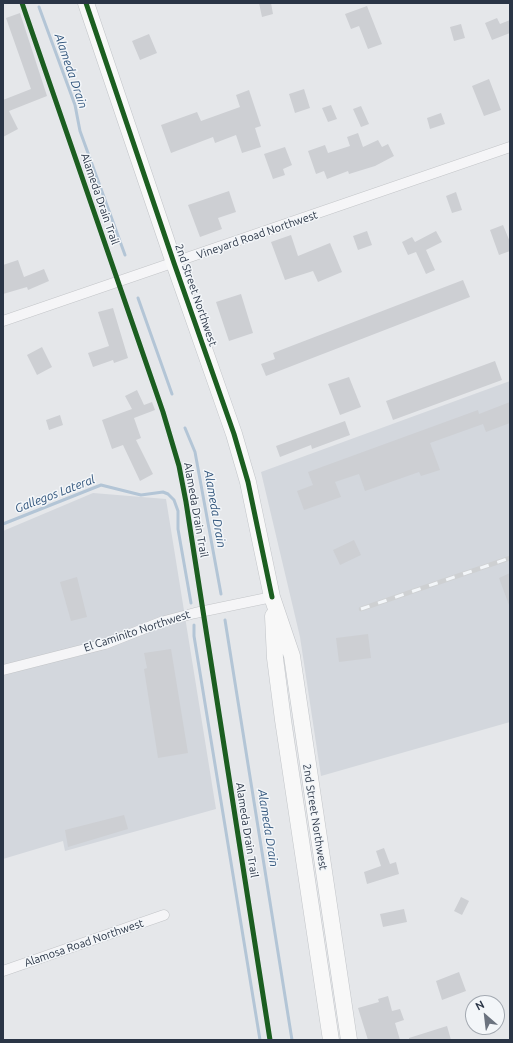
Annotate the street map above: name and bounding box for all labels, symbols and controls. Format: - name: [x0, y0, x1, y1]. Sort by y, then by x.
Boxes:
- water label: Alameda Drain: [51, 32, 91, 110]
- street label: Alameda Drain Trail: [78, 151, 122, 247]
- street label: Vineyard Road Northwest: [195, 208, 319, 262]
- street label: 2nd Street Northwest: [172, 242, 220, 348]
- street label: Alameda Drain Trail: [181, 462, 211, 558]
- water label: Alameda Drain: [201, 469, 229, 549]
- water label: Gallegos Lateral: [13, 472, 97, 516]
- street label: El Caminito Northwest: [82, 608, 192, 654]
- street label: 2nd Street Northwest: [300, 763, 330, 871]
- street label: Alameda Drain Trail: [233, 782, 261, 878]
- water label: Alameda Drain: [255, 788, 281, 868]
- street label: Alamosa Road Northwest: [23, 916, 145, 970]
- north arrow: [465, 995, 505, 1035]
- text: N: [473, 998, 486, 1013]

